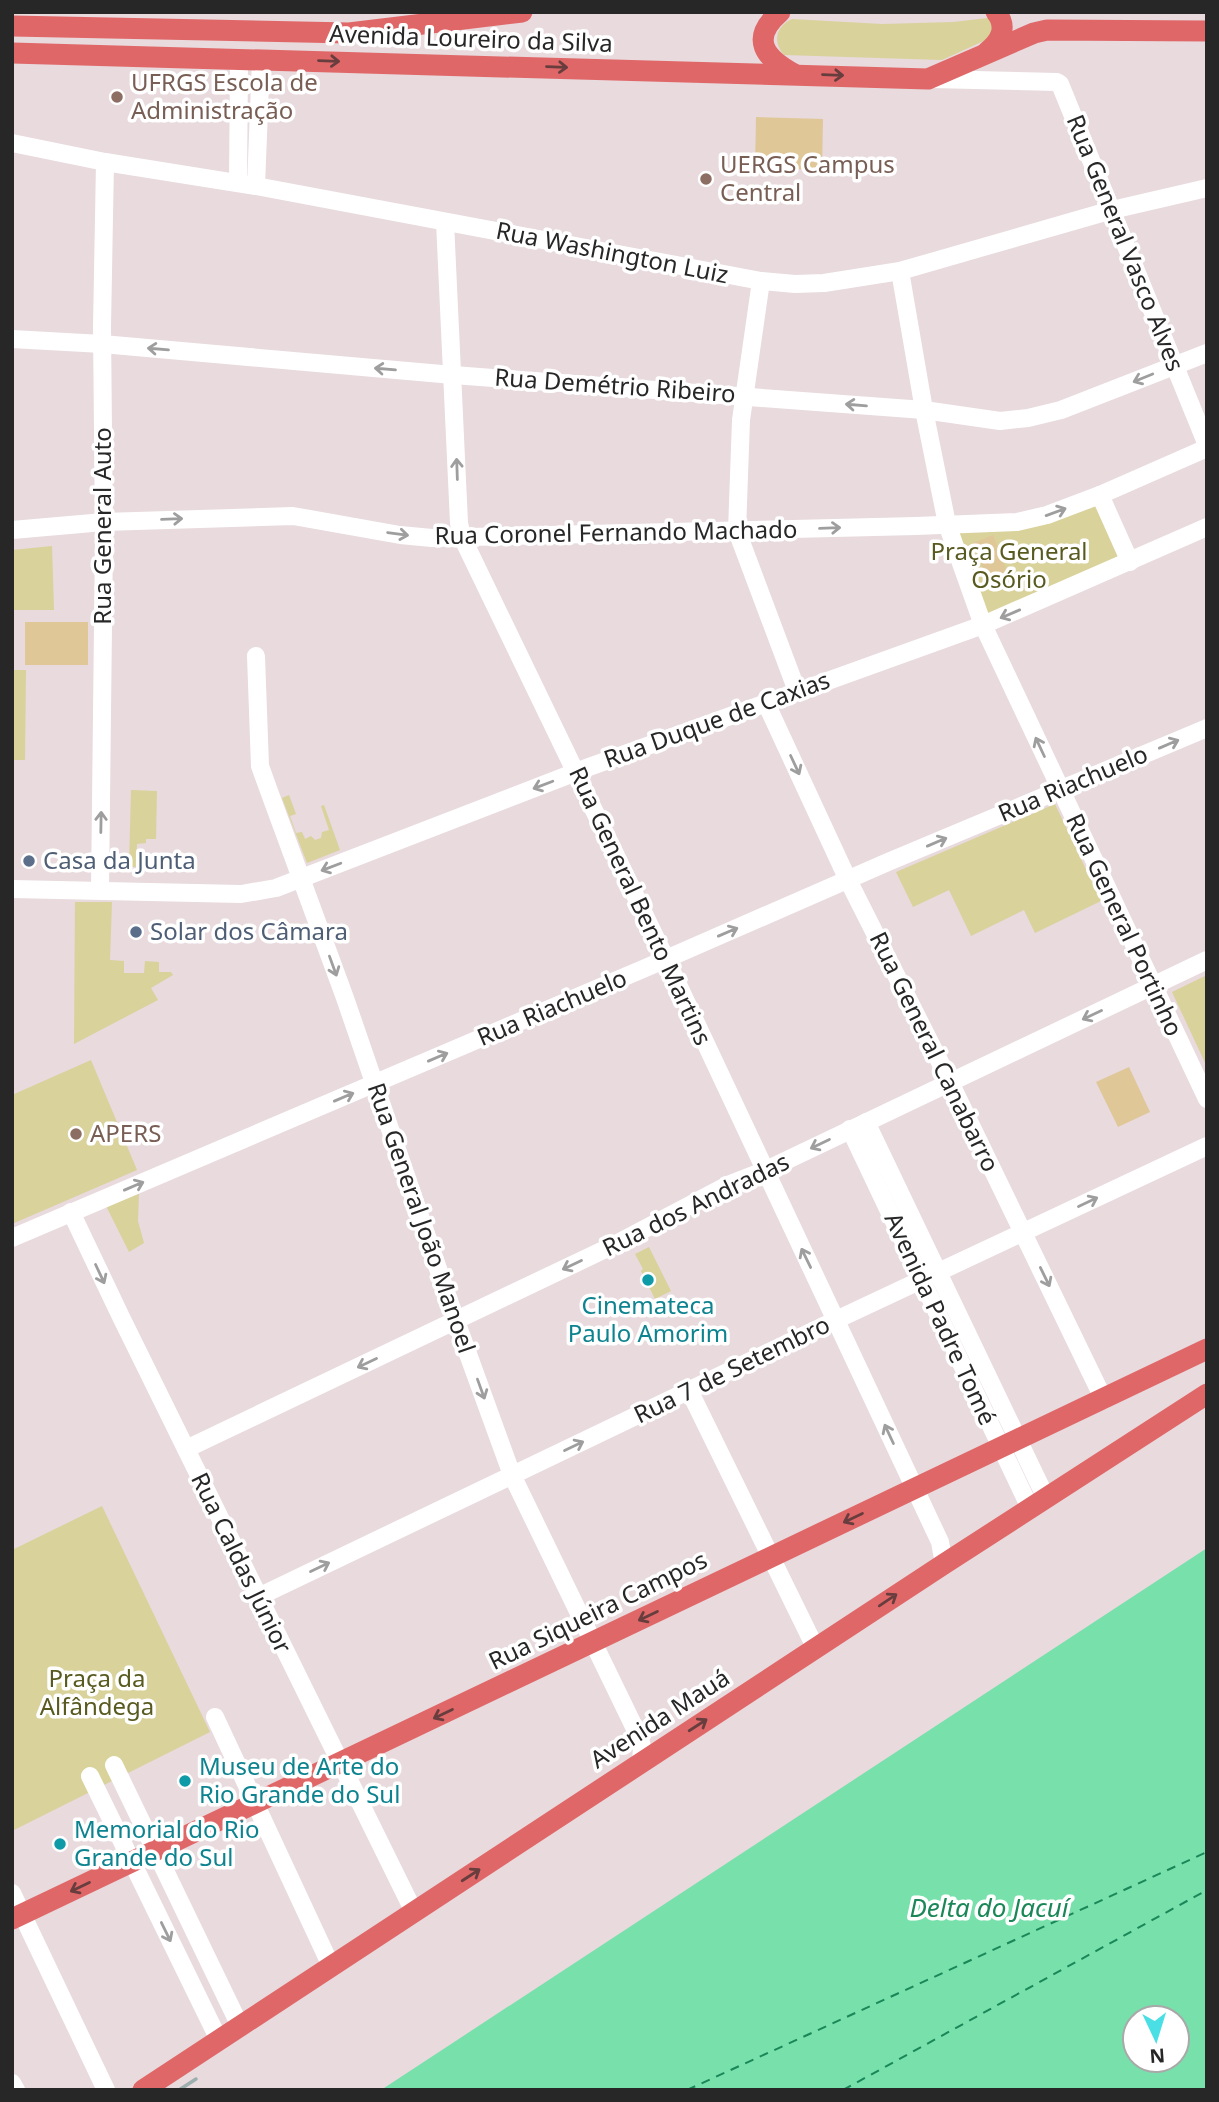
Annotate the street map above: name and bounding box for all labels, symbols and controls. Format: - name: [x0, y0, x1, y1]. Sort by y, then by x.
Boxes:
- street label: Avenida Loureiro da Silva: [329, 16, 613, 59]
- one-way arrow: [317, 55, 340, 68]
- one-way arrow: [545, 61, 568, 74]
- place label: UFRGS Escola de Administração: [131, 65, 318, 126]
- one-way arrow: [821, 69, 844, 82]
- marker: UFRGS Escola de Administração: [109, 89, 125, 105]
- street label: Rua General Vasco Alves: [1060, 109, 1193, 376]
- place label: UERGS Campus Central: [720, 147, 895, 208]
- marker: UERGS Campus Central: [698, 171, 714, 187]
- street label: Rua Washington Luiz: [493, 213, 731, 290]
- one-way arrow: [147, 342, 170, 355]
- street label: Rua Demétrio Ribeiro: [493, 360, 737, 409]
- one-way arrow: [374, 362, 396, 375]
- one-way arrow: [1133, 372, 1154, 385]
- one-way arrow: [846, 398, 868, 411]
- street label: Rua General Auto: [85, 427, 118, 625]
- one-way arrow: [450, 458, 463, 481]
- one-way arrow: [1044, 504, 1066, 517]
- street label: Rua Coronel Fernando Machado: [434, 512, 798, 551]
- one-way arrow: [161, 513, 184, 526]
- one-way arrow: [818, 522, 841, 535]
- one-way arrow: [386, 528, 409, 541]
- park label: Praça General Osório: [930, 534, 1088, 595]
- one-way arrow: [1000, 608, 1021, 621]
- street label: Rua Duque de Caxias: [599, 662, 834, 775]
- street label: Rua Riachuelo: [993, 736, 1152, 829]
- one-way arrow: [1033, 737, 1047, 758]
- one-way arrow: [1158, 737, 1179, 750]
- one-way arrow: [789, 754, 802, 775]
- street label: Rua General Bento Martins: [562, 761, 721, 1050]
- one-way arrow: [533, 779, 555, 792]
- street label: Rua General Portinho: [1059, 808, 1191, 1041]
- one-way arrow: [94, 811, 108, 834]
- one-way arrow: [926, 835, 947, 848]
- place label: Casa da Junta: [43, 843, 196, 876]
- marker: Casa da Junta: [21, 853, 37, 869]
- one-way arrow: [321, 862, 343, 875]
- place label: Solar dos Câmara: [150, 914, 348, 947]
- marker: Solar dos Câmara: [128, 924, 144, 940]
- one-way arrow: [717, 925, 738, 938]
- street label: Rua General Canabarro: [863, 926, 1008, 1177]
- one-way arrow: [328, 955, 340, 977]
- street label: Rua Riachuelo: [472, 960, 631, 1053]
- one-way arrow: [1082, 1009, 1103, 1022]
- one-way arrow: [426, 1050, 448, 1063]
- street label: Rua General João Manoel: [361, 1078, 484, 1357]
- one-way arrow: [332, 1090, 354, 1103]
- place label: APERS: [90, 1116, 161, 1149]
- marker: APERS: [68, 1126, 84, 1142]
- one-way arrow: [810, 1138, 831, 1151]
- street label: Rua dos Andradas: [596, 1144, 794, 1263]
- one-way arrow: [123, 1178, 144, 1191]
- one-way arrow: [1077, 1194, 1098, 1208]
- street label: Avenida Padre Tomé: [878, 1207, 1005, 1430]
- one-way arrow: [799, 1248, 813, 1269]
- one-way arrow: [562, 1259, 583, 1272]
- one-way arrow: [94, 1263, 108, 1284]
- one-way arrow: [1038, 1266, 1052, 1287]
- marker: Cinemateca Paulo Amorim: [640, 1272, 656, 1288]
- place label: Cinemateca Paulo Amorim: [568, 1288, 728, 1349]
- street label: Rua 7 de Setembro: [628, 1307, 835, 1430]
- one-way arrow: [357, 1357, 378, 1370]
- one-way arrow: [476, 1378, 488, 1400]
- one-way arrow: [882, 1424, 895, 1445]
- one-way arrow: [563, 1438, 584, 1452]
- street label: Rua Caldas Júnior: [184, 1467, 300, 1658]
- one-way arrow: [843, 1512, 864, 1525]
- street label: Rua Siqueira Campos: [483, 1542, 712, 1677]
- one-way arrow: [309, 1560, 330, 1574]
- one-way arrow: [878, 1593, 898, 1607]
- one-way arrow: [638, 1610, 659, 1624]
- street label: Avenida Mauá: [583, 1660, 735, 1775]
- park label: Praça da Alfândega: [40, 1661, 154, 1722]
- one-way arrow: [433, 1708, 454, 1722]
- one-way arrow: [688, 1718, 707, 1733]
- place label: Museu de Arte do Rio Grande do Sul: [199, 1749, 400, 1810]
- marker: Museu de Arte do Rio Grande do Sul: [177, 1773, 193, 1789]
- place label: Memorial do Rio Grande do Sul: [74, 1812, 259, 1873]
- marker: Memorial do Rio Grande do Sul: [52, 1836, 68, 1852]
- one-way arrow: [461, 1867, 480, 1882]
- one-way arrow: [70, 1881, 91, 1895]
- water label: Delta do Jacuí: [909, 1889, 1072, 1925]
- one-way arrow: [160, 1921, 173, 1942]
- north arrow: [1121, 2004, 1191, 2074]
- text: N: [1149, 2042, 1166, 2069]

